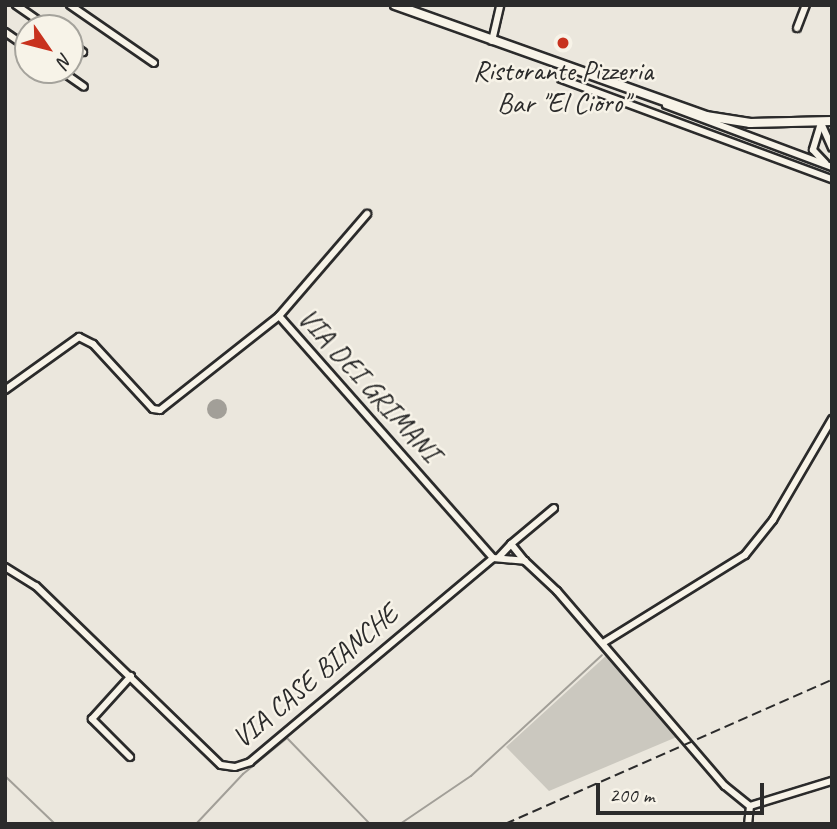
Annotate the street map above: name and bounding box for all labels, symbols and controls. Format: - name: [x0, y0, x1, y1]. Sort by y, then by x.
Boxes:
- north arrow: [14, 14, 84, 84]
- marker: Ristorante Pizzeria Bar "El Cioro": [555, 35, 571, 51]
- text: N: [51, 48, 78, 72]
- place label: Ristorante Pizzeria Bar "El Cioro": [472, 54, 654, 120]
- street label: VIA DEI GRIMANI: [291, 301, 447, 469]
- street label: VIA CASE BIANCHE: [225, 597, 405, 755]
- scale bar: [599, 770, 767, 814]
- text: 200 m: [609, 782, 654, 808]

